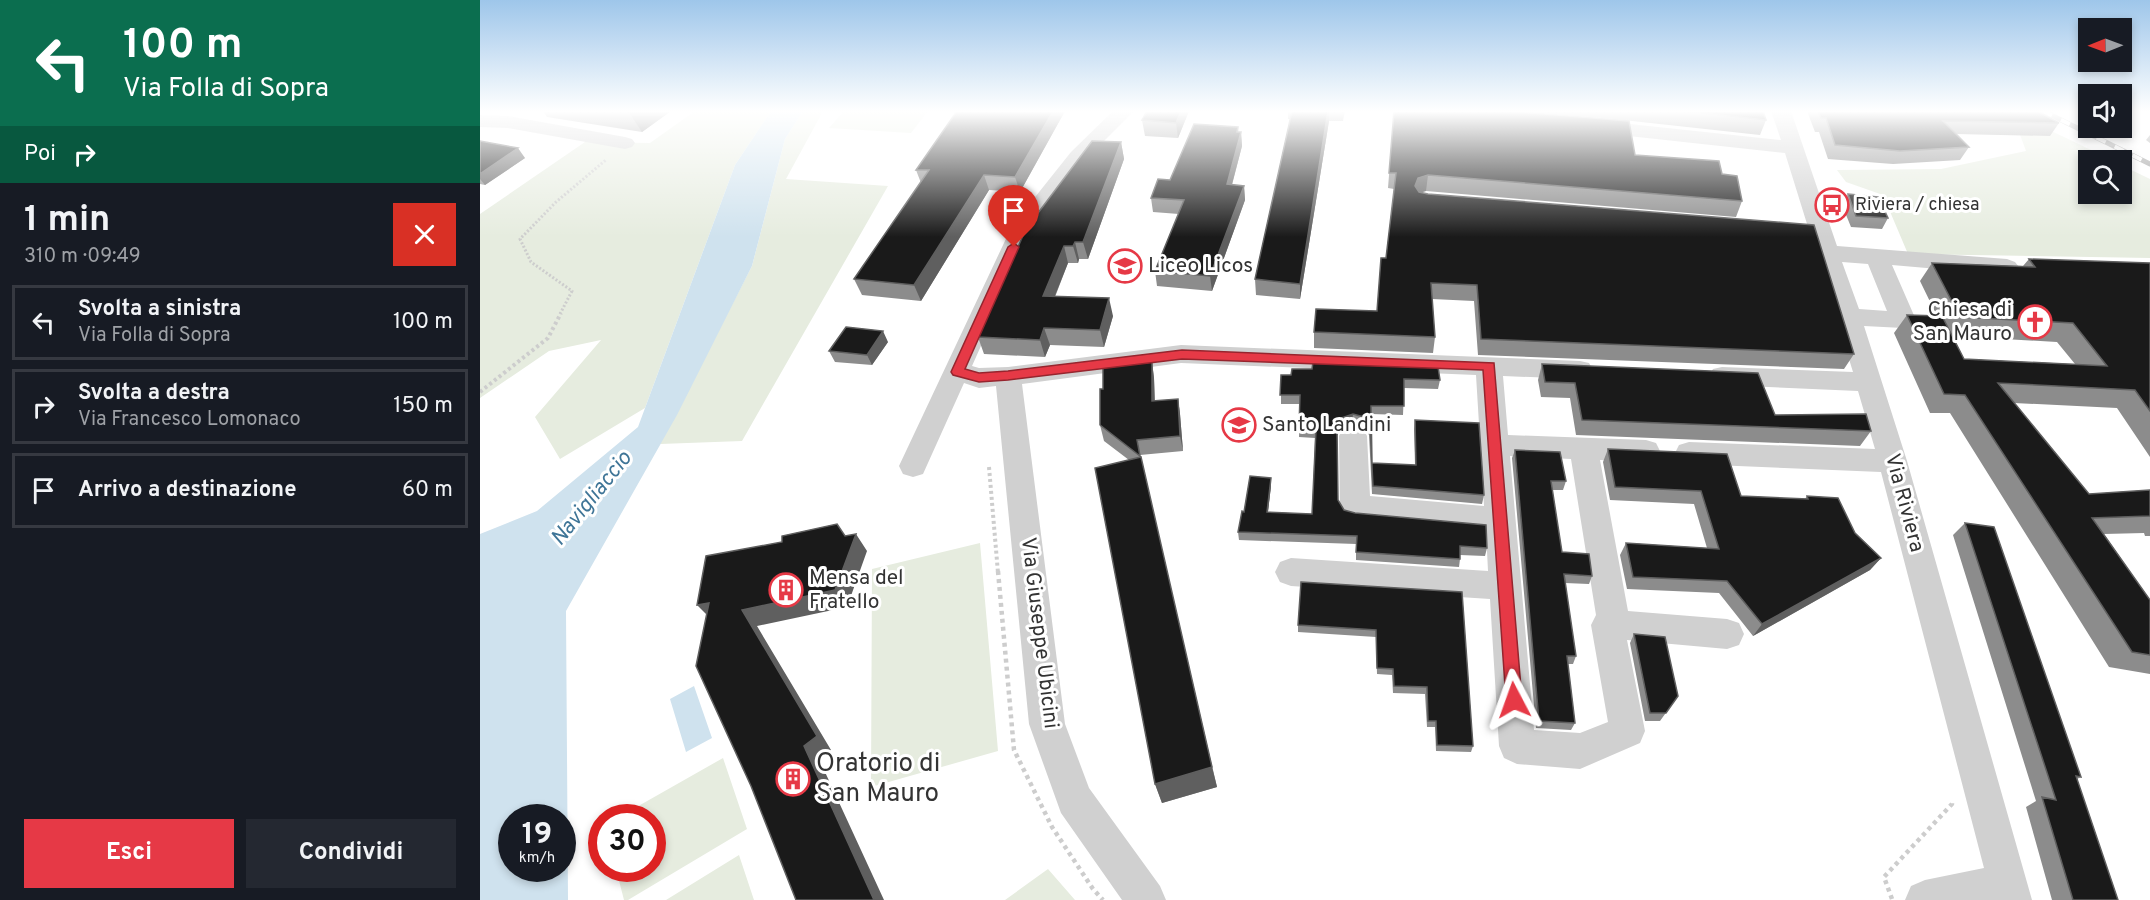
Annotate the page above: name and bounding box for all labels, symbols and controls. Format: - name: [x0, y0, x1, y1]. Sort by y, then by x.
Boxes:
- north arrow: [2078, 18, 2132, 72]
- map controls: [2078, 18, 2132, 204]
- text: 100 m: [123, 20, 242, 73]
- icon: left: [24, 24, 102, 102]
- text: Via Folla di Sopra: [123, 72, 329, 106]
- button: sound: [2078, 84, 2132, 138]
- icon: right: [68, 138, 101, 171]
- text: Poi: [24, 141, 56, 168]
- button: search: [2078, 150, 2132, 204]
- pin: [988, 185, 1039, 247]
- bus stop icon: Riviera / chiesa: [1814, 187, 1850, 223]
- icon: arrive: [997, 194, 1030, 227]
- place label: Riviera / chiesa: [1855, 194, 1980, 217]
- text: 1 min: [24, 198, 110, 244]
- button: close: [393, 203, 456, 266]
- text: 310 m · 09:49: [24, 244, 141, 270]
- school or university icon: Liceo Licos: [1107, 248, 1143, 284]
- place label: Liceo Licos: [1148, 253, 1253, 280]
- text: Svolta a sinistra: [78, 296, 241, 323]
- place label: Chiesa di San Mauro: [1913, 297, 2012, 348]
- church icon: Chiesa di San Mauro: [2017, 304, 2053, 340]
- icon: left: [27, 306, 60, 339]
- text: 100 m: [393, 309, 453, 336]
- text: Via Folla di Sopra: [78, 323, 231, 349]
- text: Svolta a destra: [78, 380, 230, 407]
- icon: right: [27, 390, 60, 423]
- text: 150 m: [393, 393, 453, 420]
- text: Via Francesco Lomonaco: [78, 407, 301, 433]
- school or university icon: Santo Landini: [1221, 407, 1257, 443]
- place label: Santo Landini: [1262, 412, 1391, 439]
- water label: Navigliaccio: [546, 446, 639, 552]
- street label: Via Riviera: [1878, 451, 1930, 555]
- icon: arrive: [27, 474, 60, 507]
- text: Arrivo a destinazione: [78, 477, 296, 504]
- text: 60 m: [402, 477, 453, 504]
- street label: Via Giuseppe Ubicini: [1014, 536, 1064, 730]
- place label: Mensa del Fratello: [809, 565, 903, 616]
- building icon: Mensa del Fratello: [768, 572, 804, 608]
- position arrow: [1482, 668, 1546, 732]
- place label: Oratorio di San Mauro: [816, 748, 940, 811]
- building icon: Oratorio di San Mauro: [775, 761, 811, 797]
- speed limit sign: 30: [588, 804, 666, 882]
- text: 19: [522, 817, 552, 854]
- button: Esci: [24, 819, 234, 888]
- button: Condividi: [246, 819, 456, 888]
- text: km/h: [519, 849, 555, 868]

